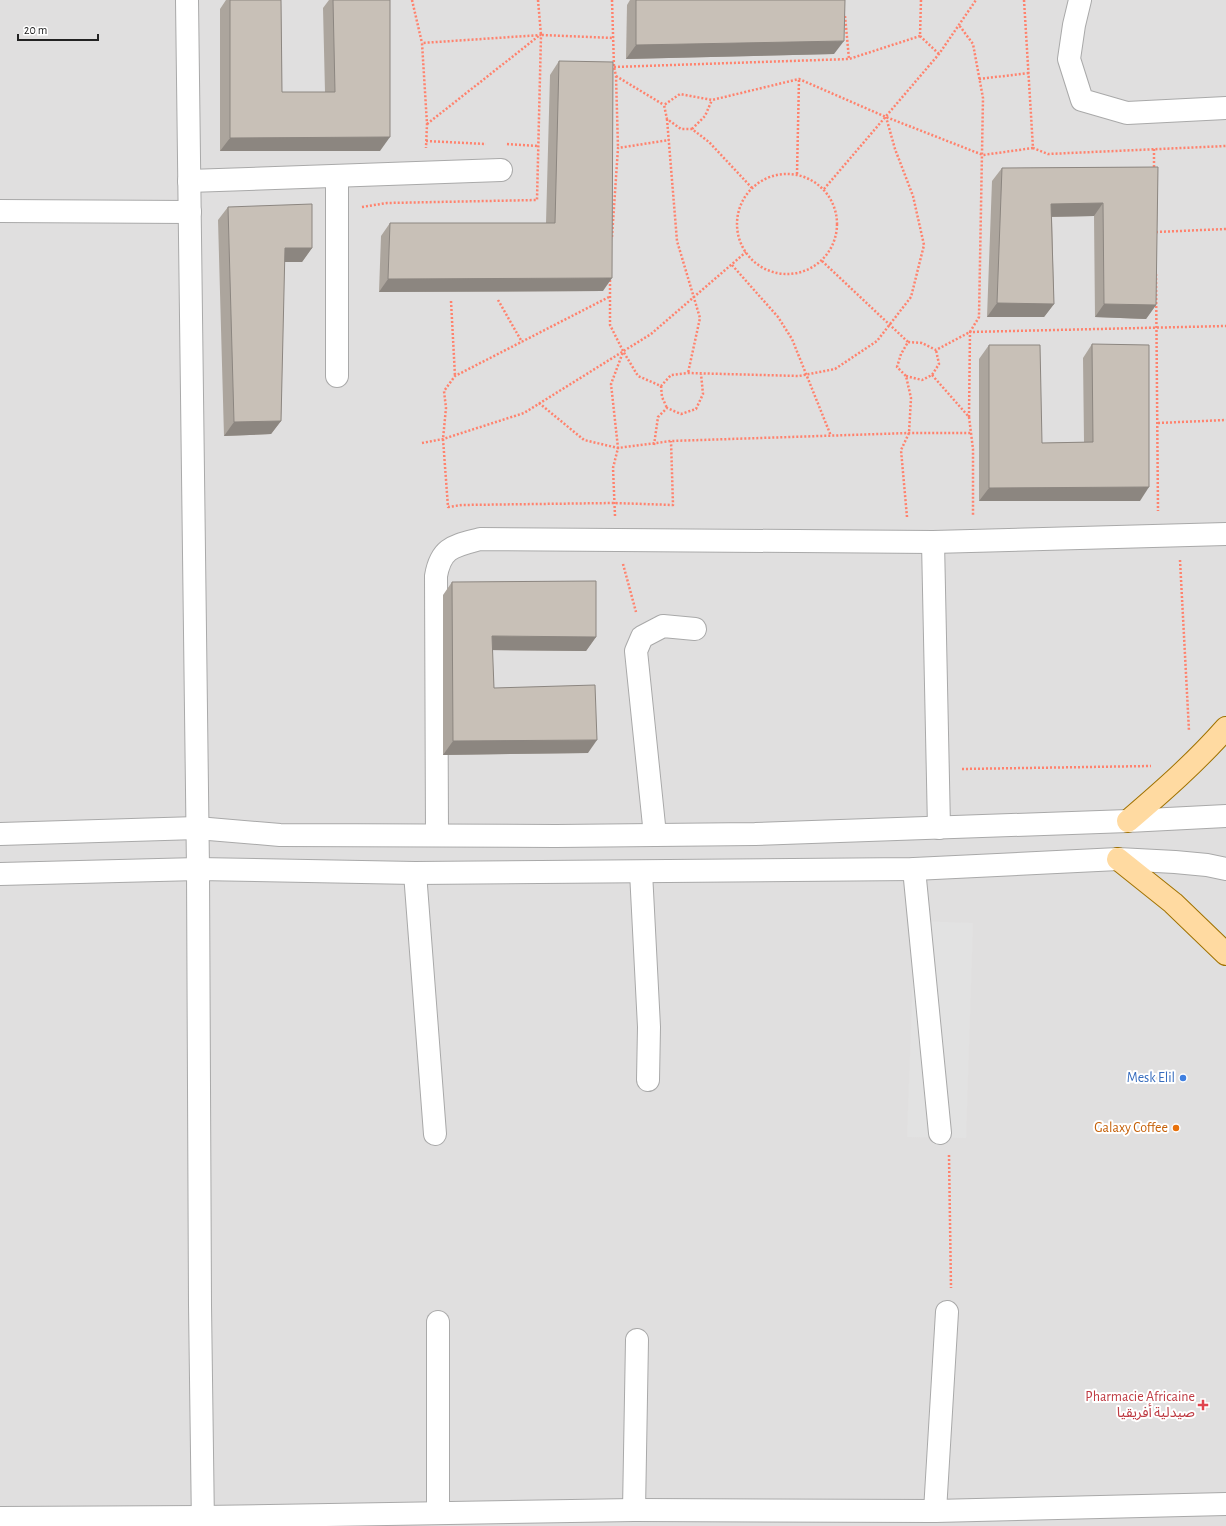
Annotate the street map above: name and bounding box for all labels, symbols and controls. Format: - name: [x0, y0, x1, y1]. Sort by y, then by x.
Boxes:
- scale bar: [18, 16, 98, 42]
- text: 20 m: [24, 24, 47, 36]
- place label: Mesk Elil: [1127, 1071, 1175, 1085]
- marker: Mesk Elil: [1178, 1073, 1188, 1083]
- place label: Galaxy Coffee: [1094, 1121, 1168, 1135]
- marker: Galaxy Coffee: [1171, 1123, 1181, 1133]
- place label: Pharmacie Africaine صيدلية أفريقيا: [1085, 1390, 1195, 1421]
- marker: Pharmacie Africaine صيدلية أفريقيا: [1198, 1400, 1208, 1410]

